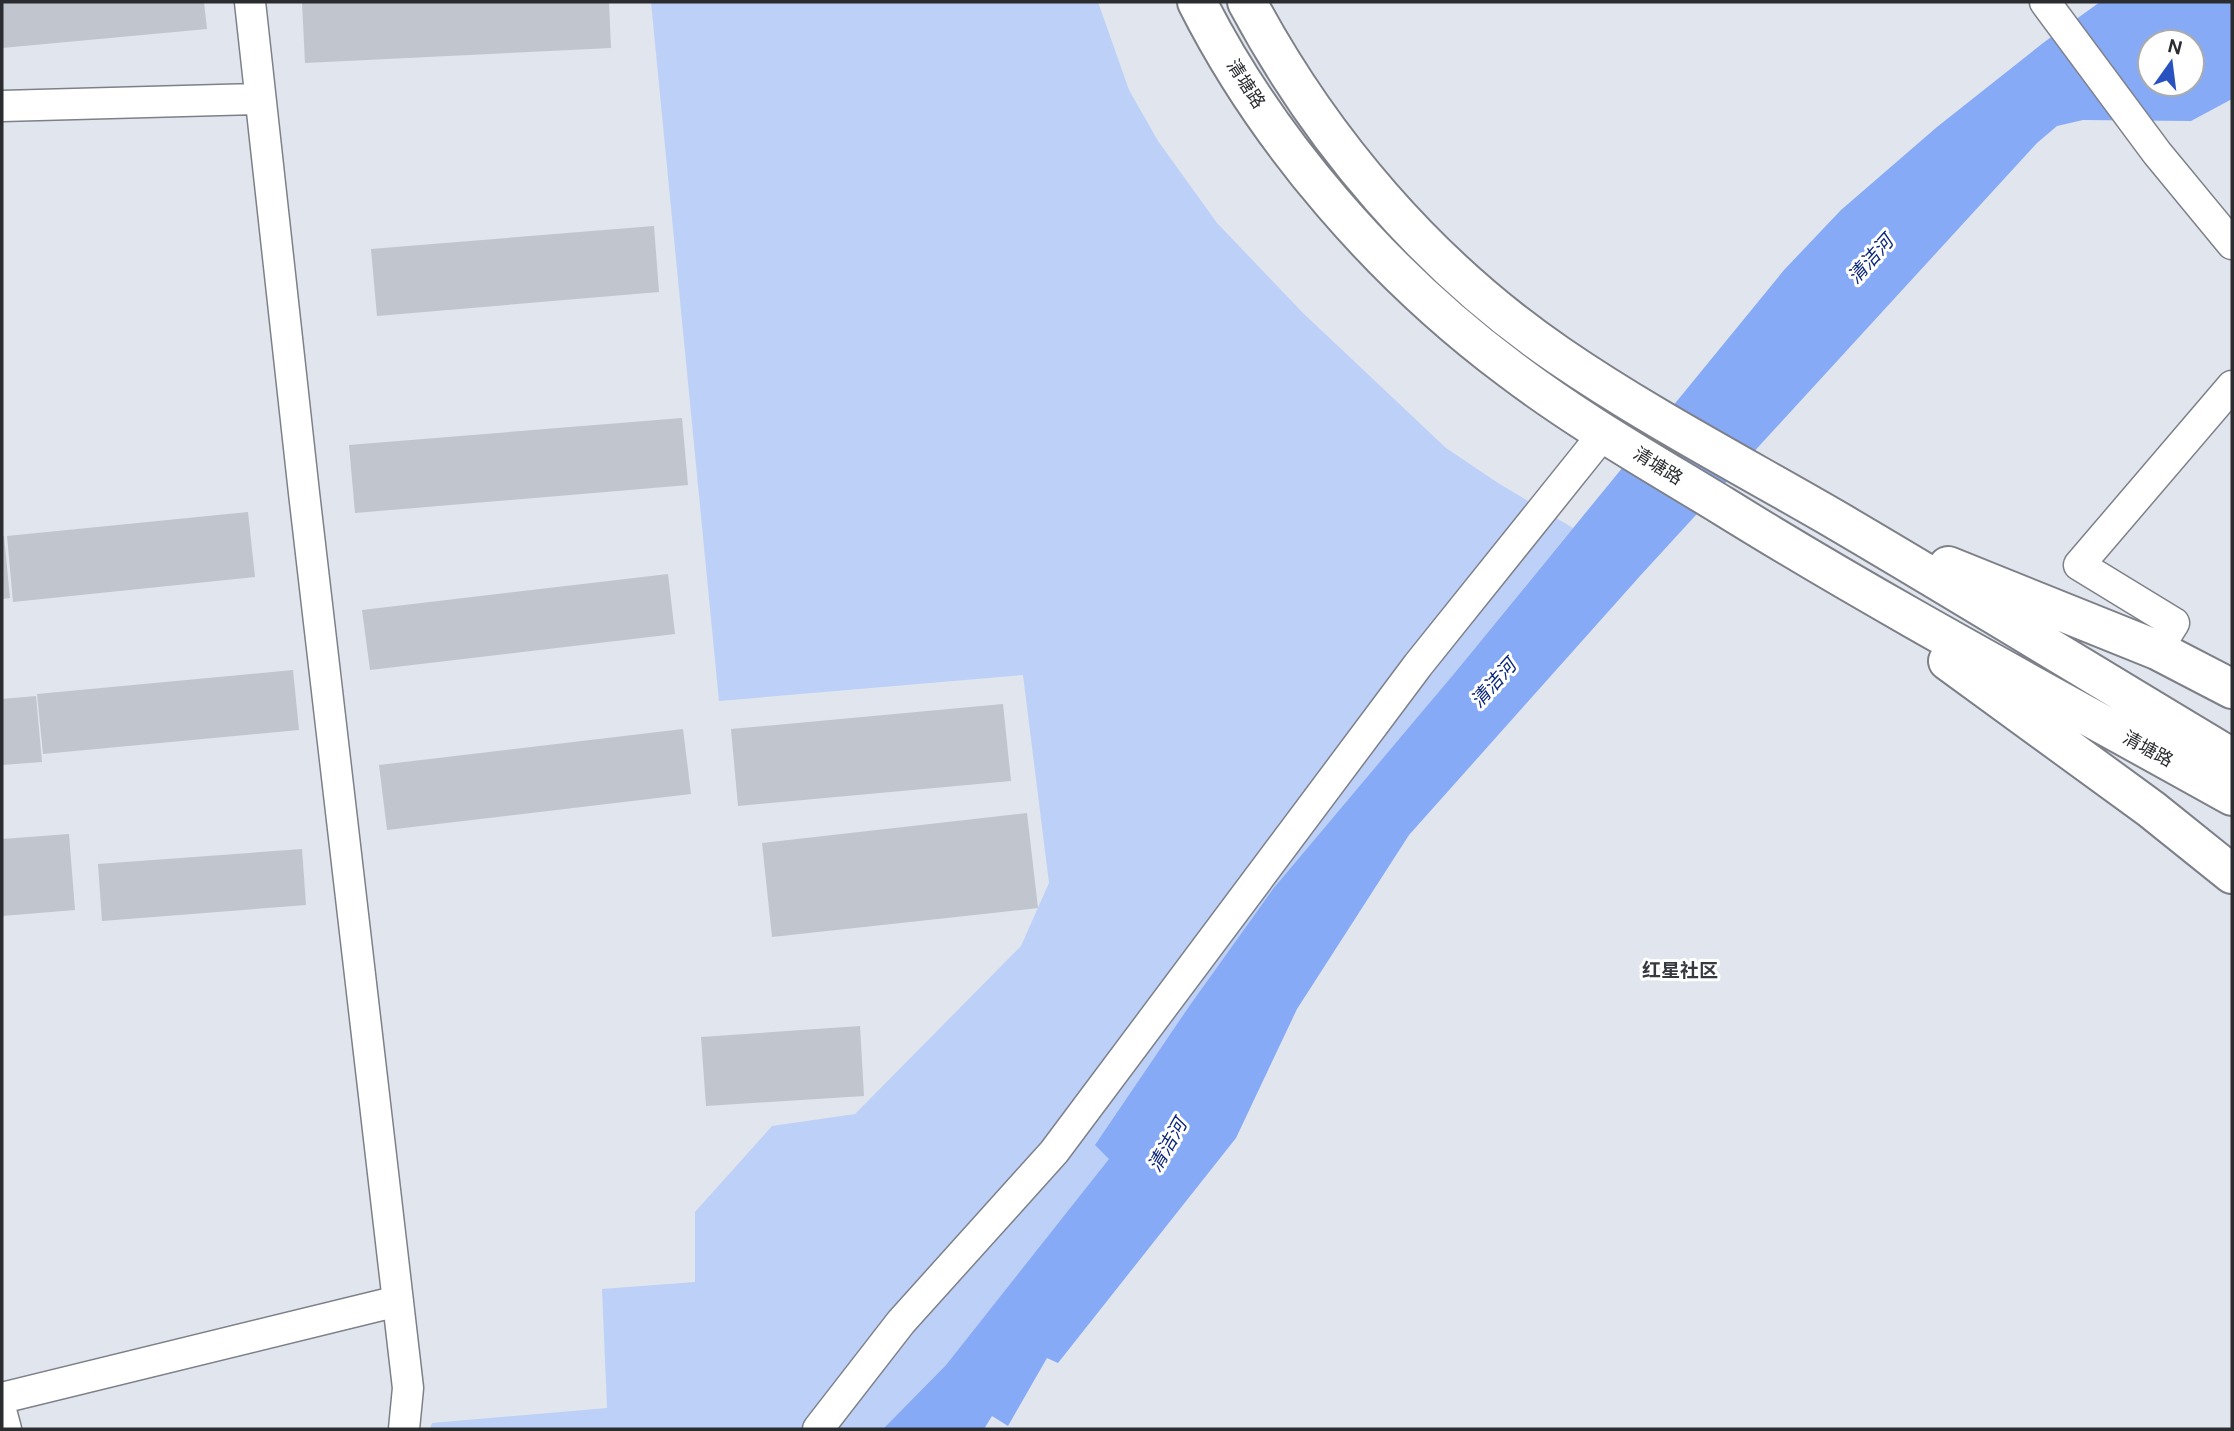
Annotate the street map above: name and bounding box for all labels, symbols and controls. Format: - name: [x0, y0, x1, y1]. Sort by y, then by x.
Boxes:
- north arrow: [2136, 28, 2206, 98]
- text: N: [2165, 33, 2185, 61]
- street label: 清塘路: [1221, 55, 1271, 113]
- water label: 清洁河: [1842, 227, 1901, 289]
- street label: 清塘路: [1629, 442, 1687, 490]
- water label: 清洁河: [1465, 651, 1524, 713]
- street label: 清塘路: [2119, 725, 2177, 773]
- district label: 红星社区: [1642, 958, 1718, 983]
- water label: 清洁河: [1142, 1111, 1195, 1176]

